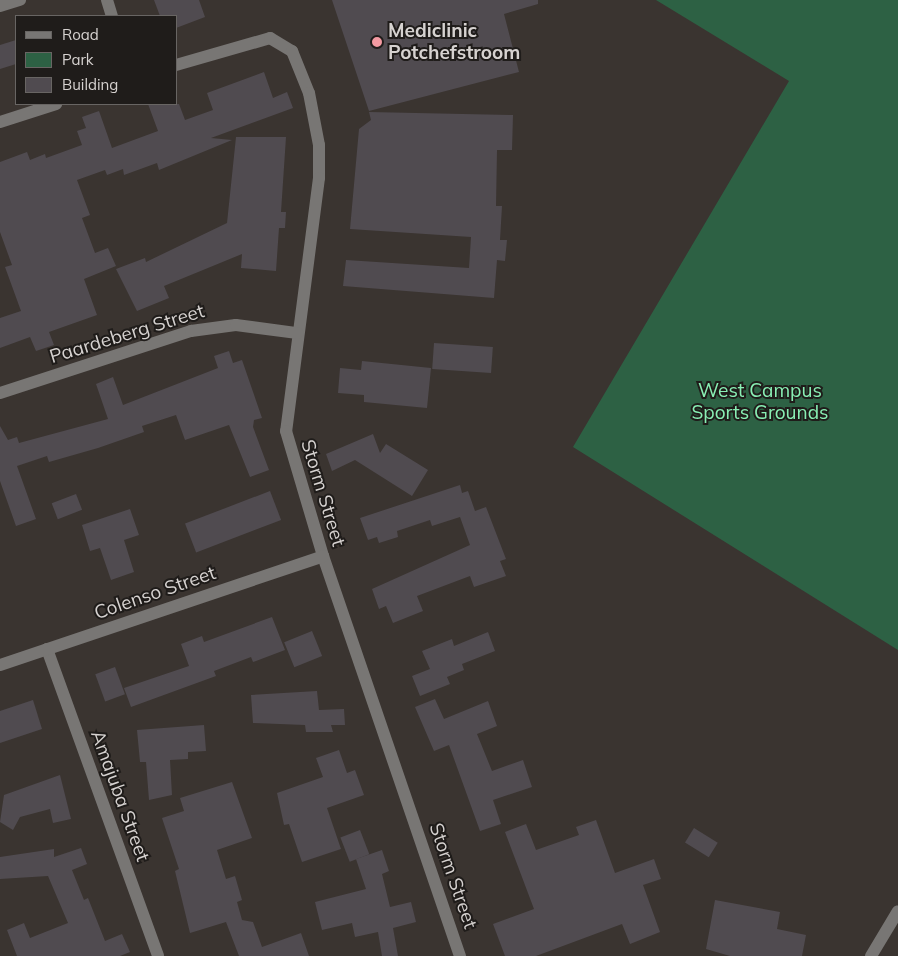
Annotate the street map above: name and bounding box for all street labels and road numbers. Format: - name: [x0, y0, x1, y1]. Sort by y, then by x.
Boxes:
- street label: Paardeberg Street: [47, 300, 207, 368]
- street label: Storm Street: [296, 437, 350, 549]
- street label: Colenso Street: [91, 562, 219, 624]
- street label: Amajuba Street: [86, 727, 154, 865]
- street label: Storm Street: [424, 820, 482, 932]

